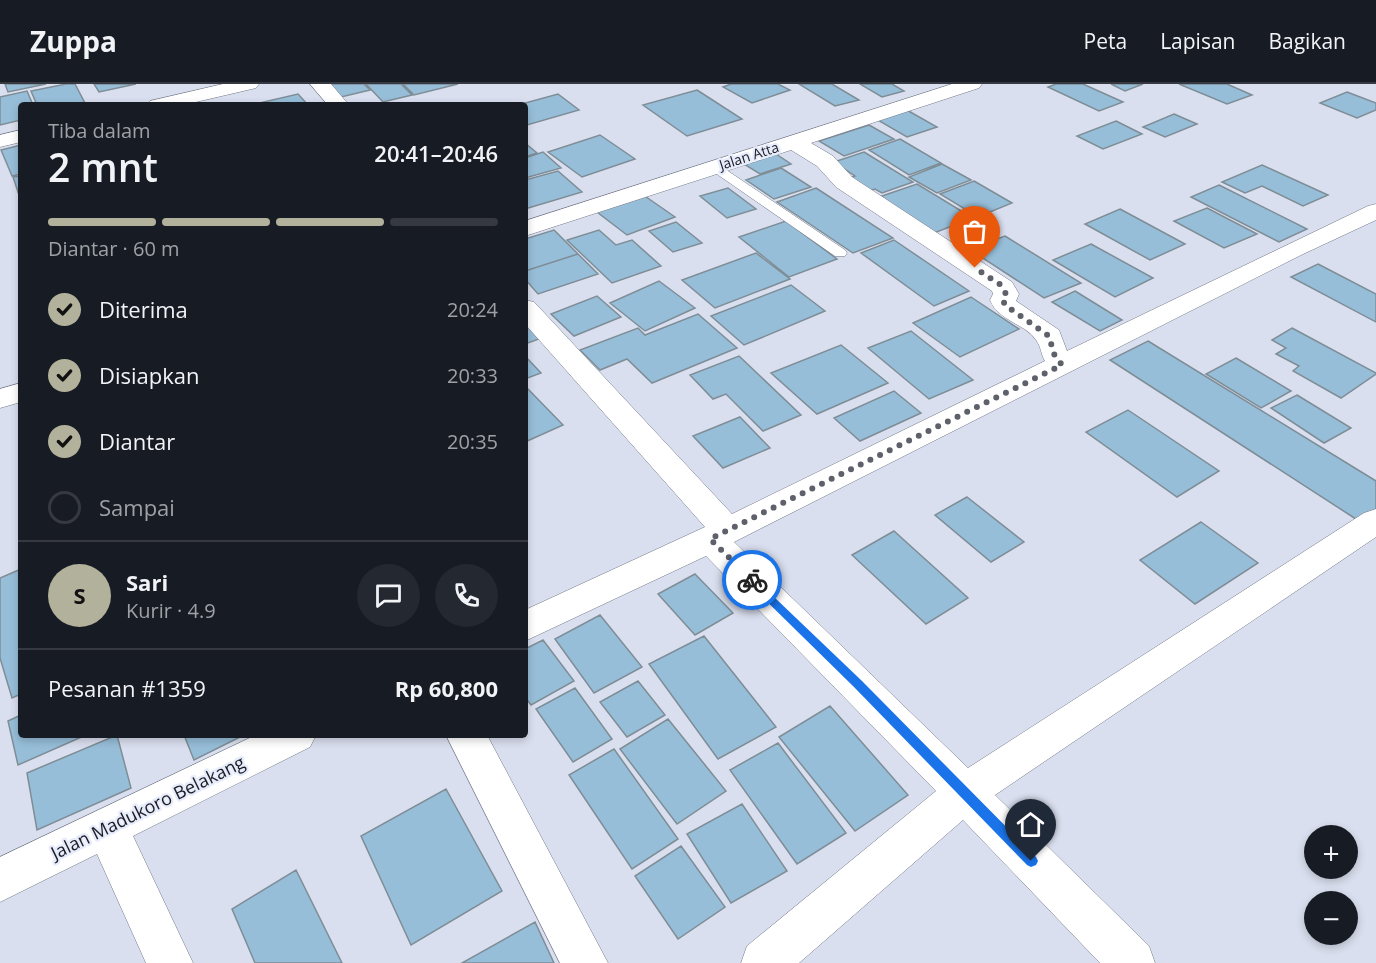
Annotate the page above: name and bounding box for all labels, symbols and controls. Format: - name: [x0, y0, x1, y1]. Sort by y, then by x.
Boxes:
- text: Zuppa: [30, 22, 117, 60]
- text: Peta: [1084, 27, 1127, 55]
- text: Lapisan: [1160, 27, 1235, 55]
- text: Bagikan: [1268, 27, 1346, 55]
- text: Tiba dalam: [48, 117, 151, 144]
- street label: Jalan Atta: [715, 137, 781, 175]
- text: 20:41–20:46: [374, 138, 498, 168]
- text: 2 mnt: [48, 140, 158, 193]
- pin: [949, 206, 1000, 268]
- icon: bag: [958, 215, 991, 248]
- text: Diantar · 60 m: [48, 235, 180, 262]
- icon: check: [48, 293, 81, 326]
- text: Diterima: [99, 294, 188, 324]
- text: 20:24: [447, 296, 498, 323]
- icon: check: [48, 359, 81, 392]
- text: Disiapkan: [99, 360, 200, 390]
- text: 20:33: [447, 362, 498, 389]
- icon: check: [48, 425, 81, 458]
- text: Diantar: [99, 426, 175, 456]
- text: 20:35: [447, 428, 498, 455]
- text: Sampai: [99, 492, 175, 522]
- courier: [722, 550, 782, 610]
- button: chat: [357, 564, 420, 627]
- button: phone: [435, 564, 498, 627]
- icon: bike: [736, 564, 769, 597]
- text: Sari: [126, 567, 168, 597]
- text: S: [73, 580, 86, 610]
- text: Kurir · 4.9: [126, 597, 216, 624]
- text: Pesanan #1359: [48, 673, 206, 703]
- text: Rp 60,800: [395, 673, 498, 703]
- street label: Jalan Madukoro Belakang: [45, 750, 249, 865]
- pin: [1005, 799, 1056, 861]
- icon: home: [1014, 808, 1047, 841]
- map controls: [1304, 825, 1358, 945]
- button: +: [1304, 825, 1358, 879]
- button: −: [1304, 891, 1358, 945]

